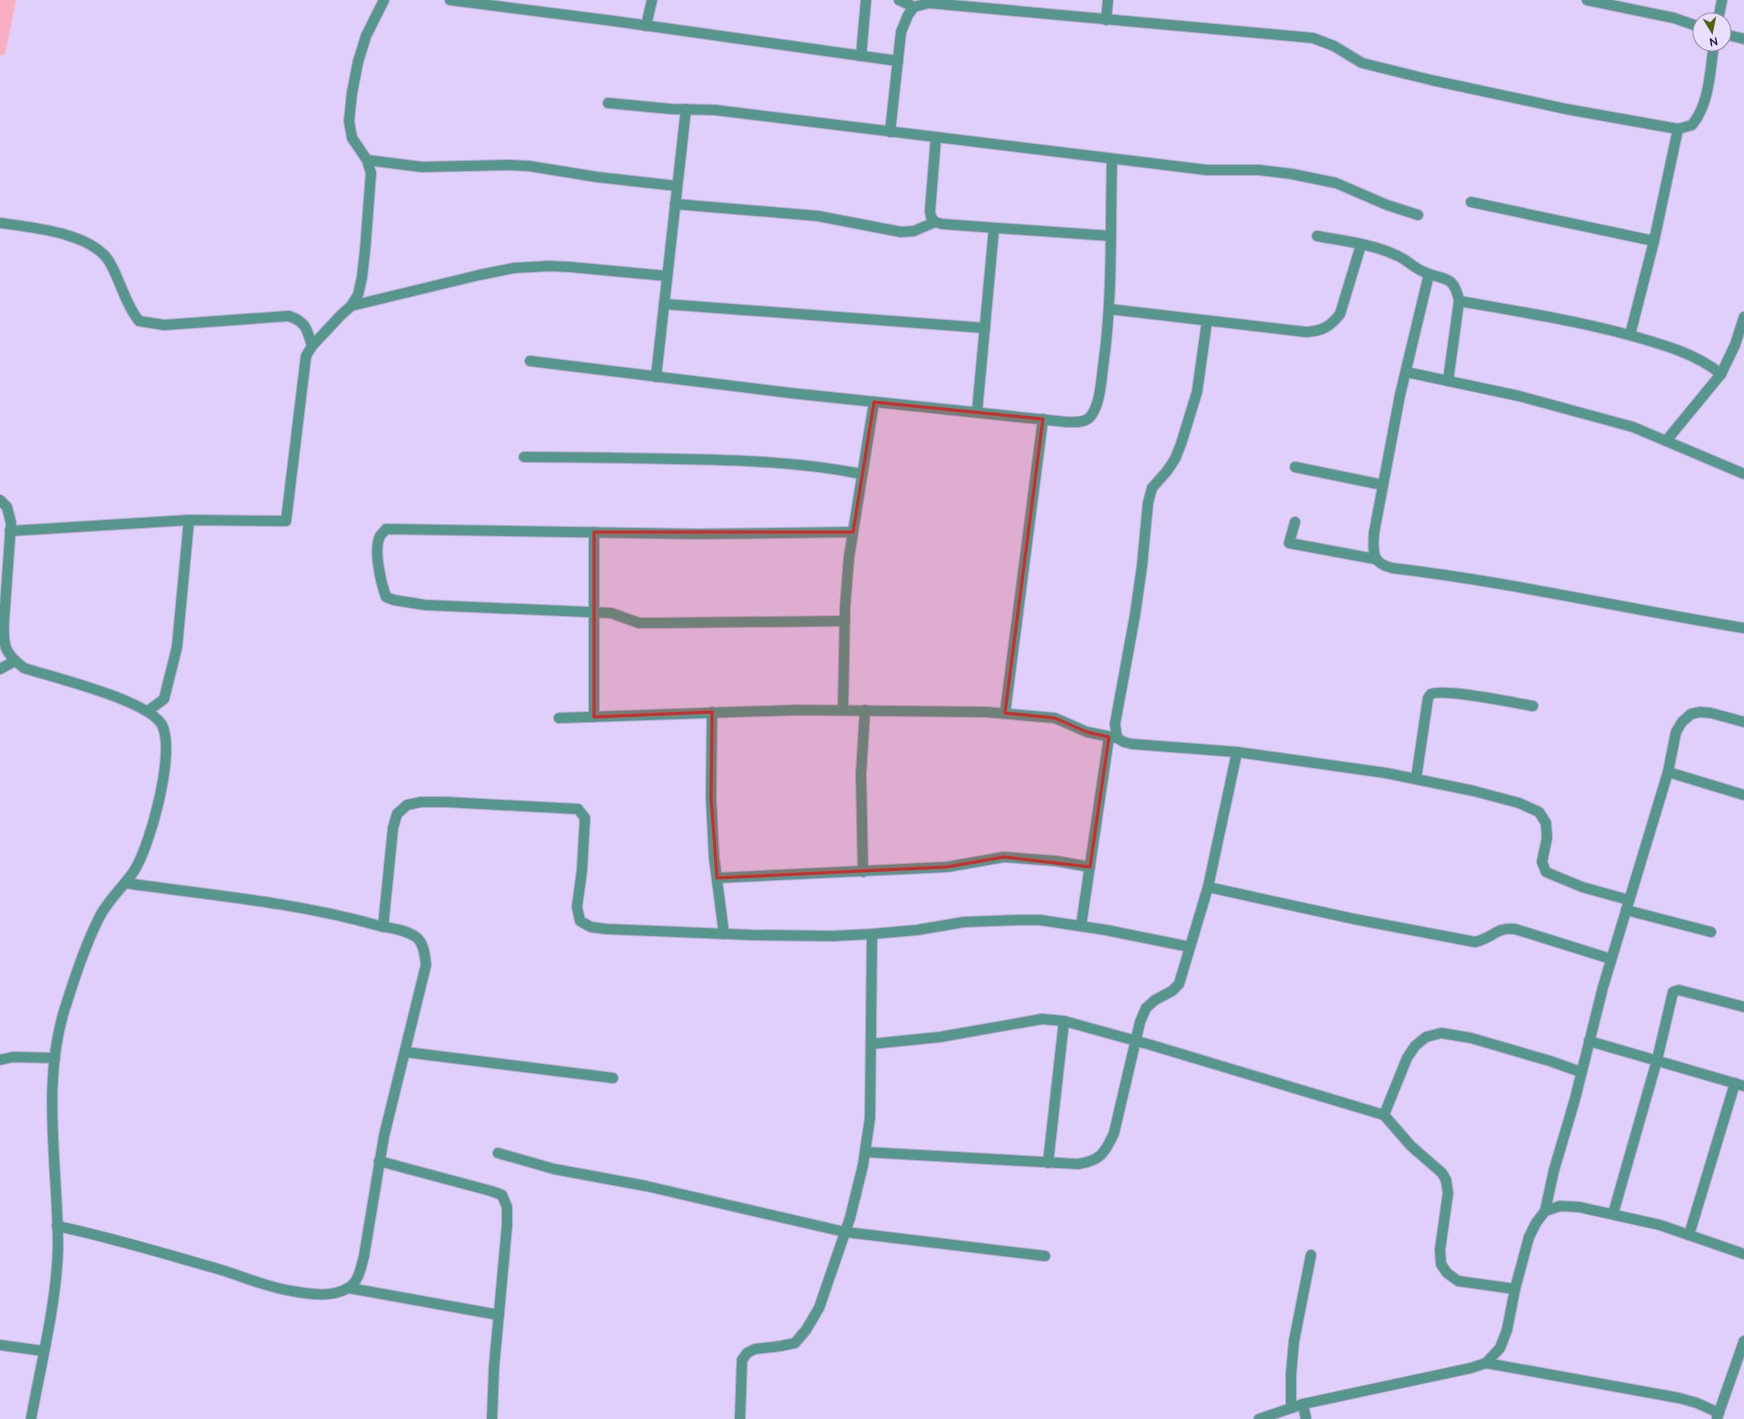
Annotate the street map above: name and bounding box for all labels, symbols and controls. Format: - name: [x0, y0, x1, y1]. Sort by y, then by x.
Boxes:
- north arrow: [1692, 12, 1732, 52]
- text: N: [1708, 33, 1719, 49]

